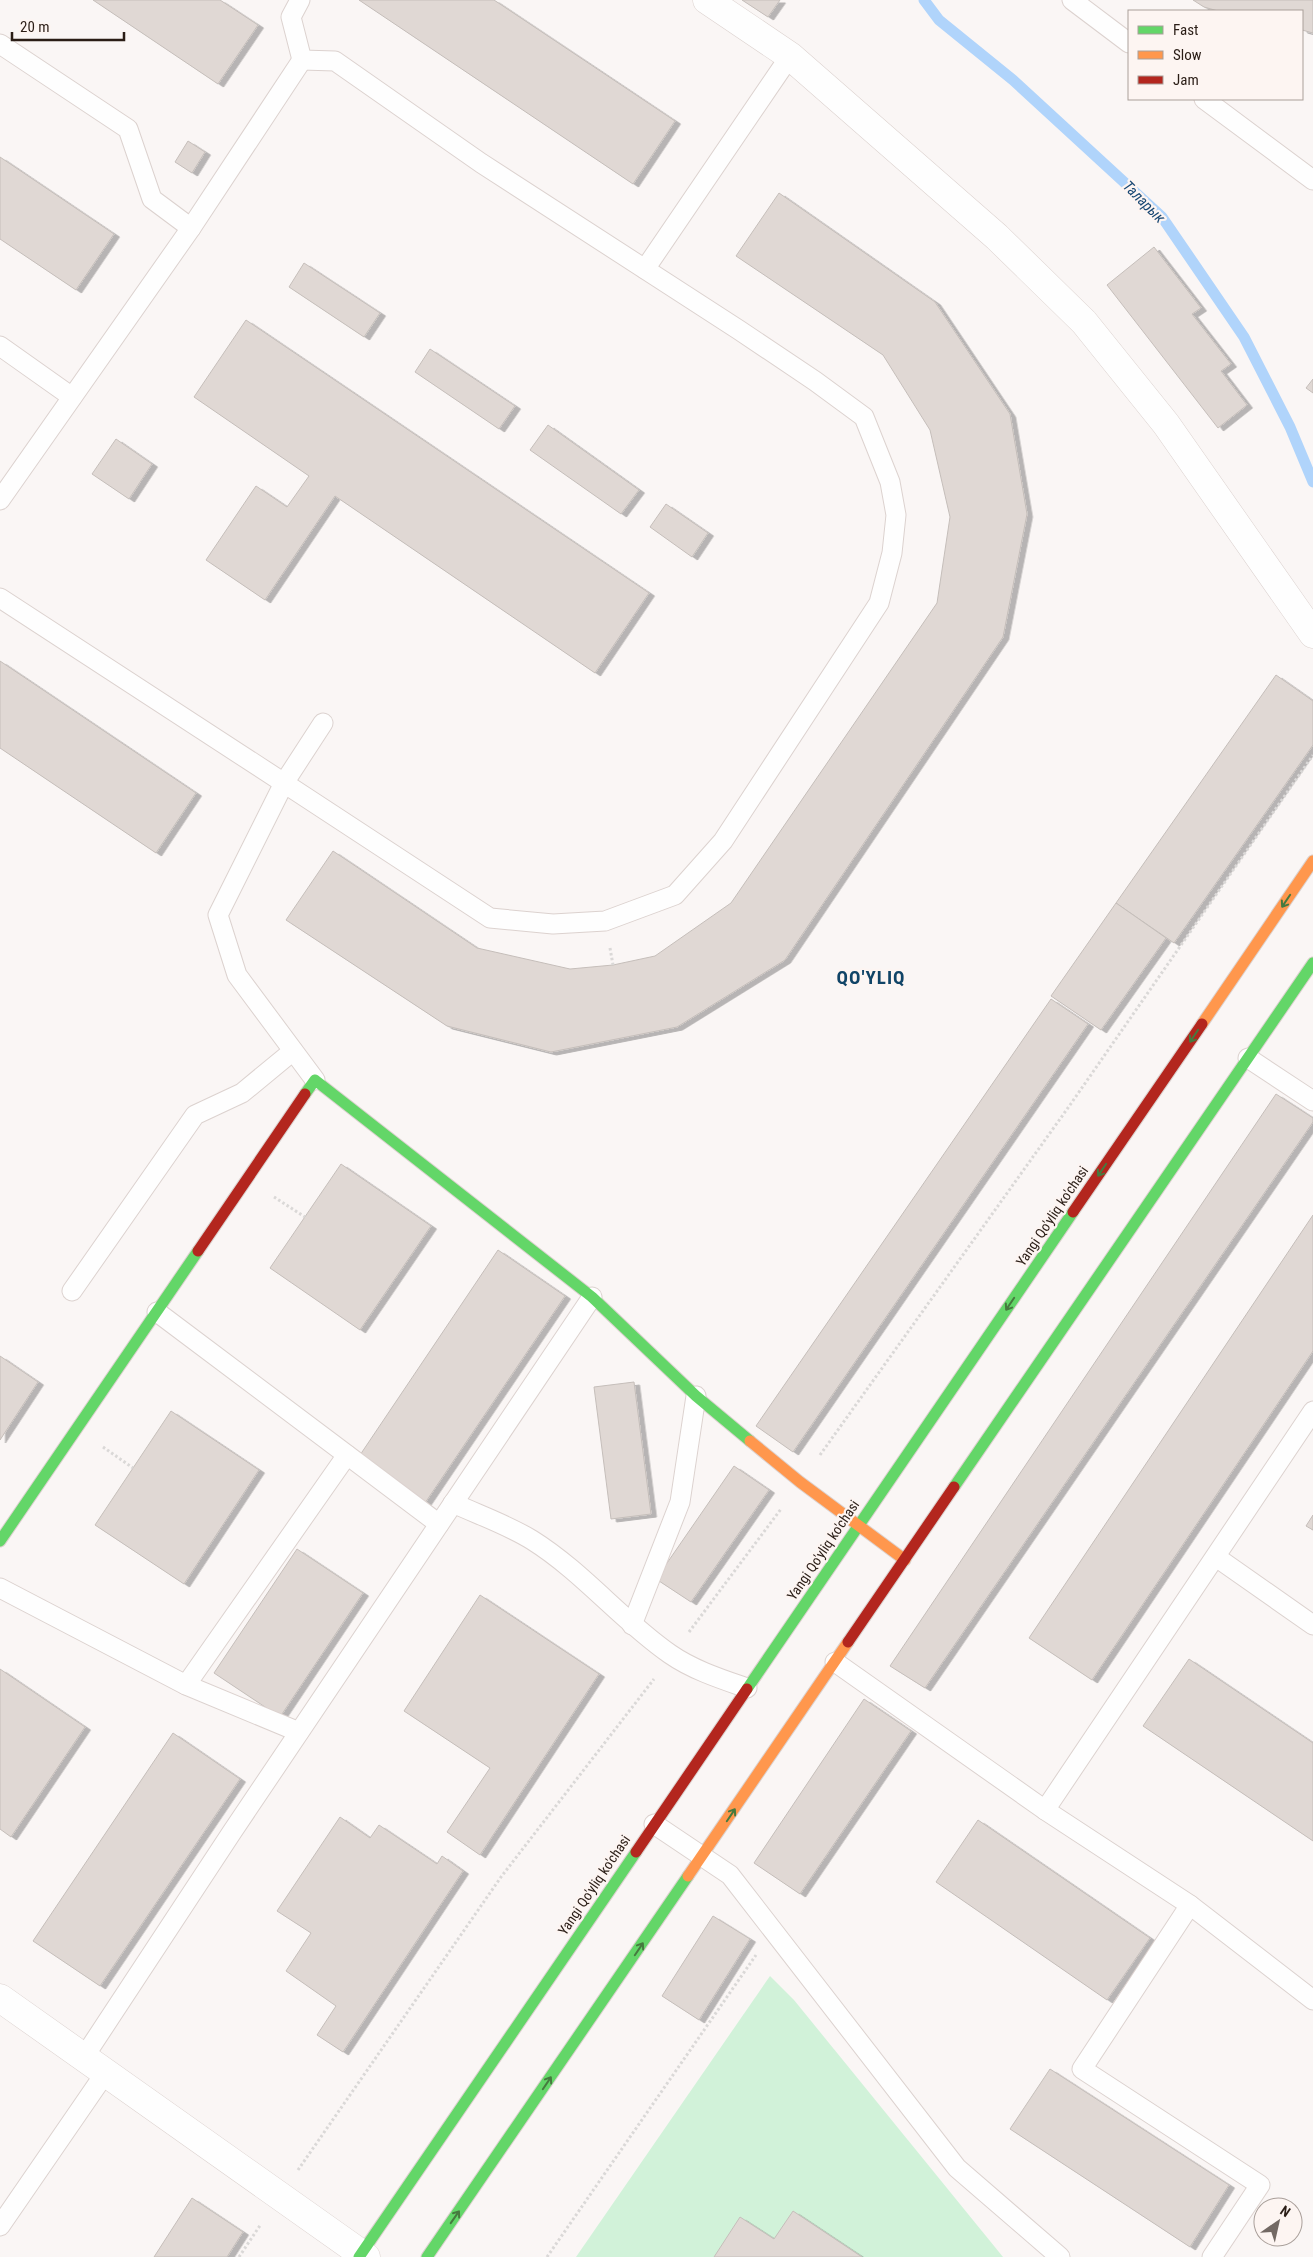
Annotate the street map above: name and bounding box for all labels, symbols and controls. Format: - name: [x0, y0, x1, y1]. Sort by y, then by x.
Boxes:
- scale bar: [12, 10, 125, 42]
- legend: [1128, 10, 1303, 100]
- text: 20 m: [20, 18, 50, 36]
- text: Fast: [1173, 21, 1198, 39]
- text: Slow: [1173, 46, 1202, 64]
- text: Jam: [1173, 71, 1199, 89]
- water label: Таларык: [1119, 177, 1170, 228]
- one-way arrow: [1280, 894, 1290, 908]
- district label: QO'YLIQ: [836, 966, 906, 989]
- one-way arrow: [1189, 1028, 1199, 1042]
- one-way arrow: [1097, 1162, 1107, 1176]
- street label: Yangi Qo'yliq ko'chasi: [1013, 1163, 1091, 1269]
- one-way arrow: [1005, 1296, 1015, 1310]
- street label: Yangi Qo'yliq ko'chasi: [784, 1497, 862, 1603]
- one-way arrow: [726, 1808, 736, 1822]
- street label: Yangi Qo'yliq ko'chasi: [555, 1832, 633, 1938]
- one-way arrow: [634, 1942, 644, 1956]
- one-way arrow: [542, 2076, 552, 2090]
- north arrow: [1253, 2197, 1303, 2247]
- text: N: [1277, 2202, 1293, 2220]
- one-way arrow: [450, 2210, 460, 2224]

